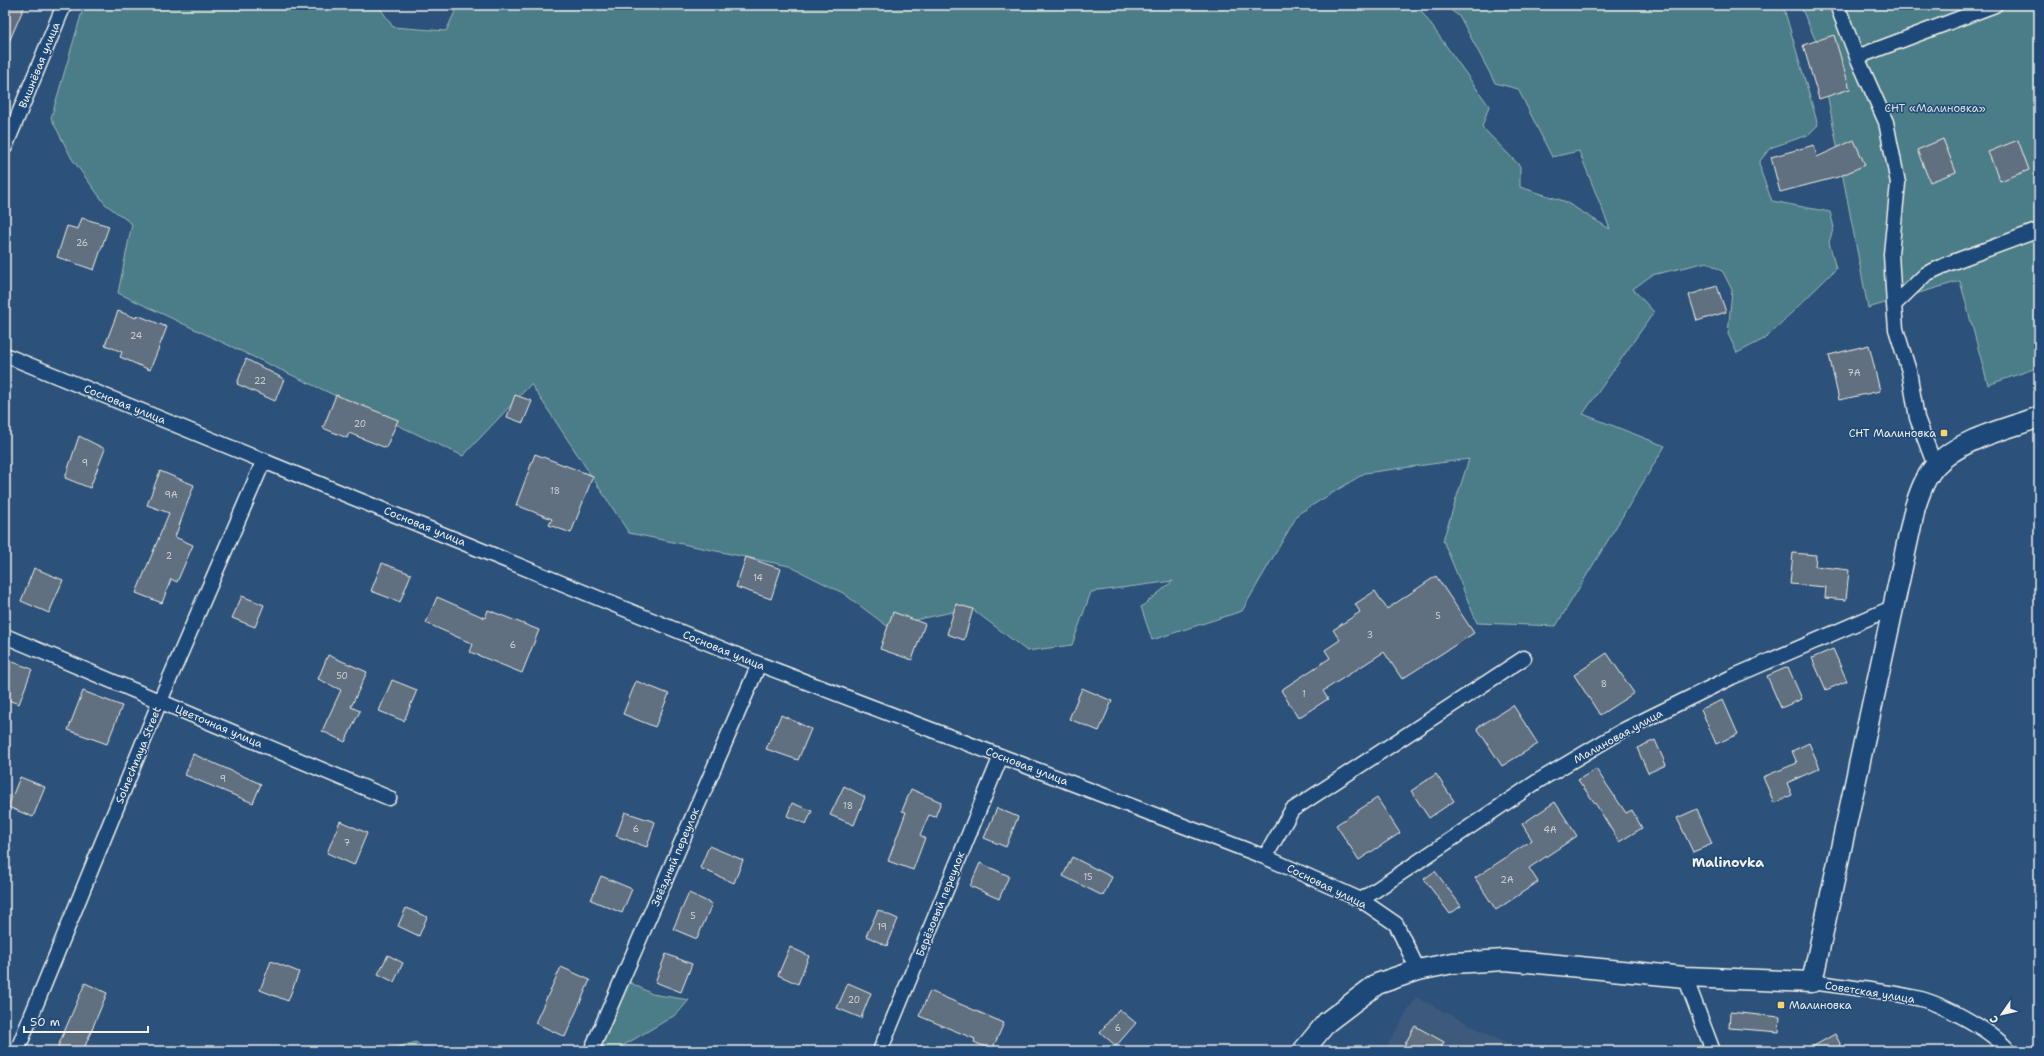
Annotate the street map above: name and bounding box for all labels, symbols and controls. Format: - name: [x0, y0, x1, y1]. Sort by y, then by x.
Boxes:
- street label: Вишнёвая улица: [15, 20, 64, 110]
- park label: СНТ «Малиновка»: [1884, 101, 1986, 116]
- house number: 26: [76, 237, 88, 249]
- house number: 24: [130, 330, 142, 342]
- house number: 7А: [1848, 367, 1861, 379]
- house number: 22: [254, 375, 266, 387]
- street label: Сосновая улица: [82, 381, 168, 428]
- house number: 20: [354, 418, 366, 430]
- place label: СНТ Малиновка: [1849, 426, 1936, 441]
- marker: СНТ Малиновка: [1939, 428, 1949, 438]
- house number: 9: [82, 457, 88, 469]
- house number: 18: [550, 485, 560, 497]
- house number: 9А: [165, 489, 178, 501]
- street label: Сосновая улица: [382, 503, 468, 550]
- house number: 2: [166, 550, 172, 562]
- house number: 14: [753, 572, 763, 584]
- house number: 5: [1435, 610, 1441, 622]
- street label: Сосновая улица: [681, 627, 767, 674]
- house number: 3: [1367, 629, 1373, 641]
- house number: 6: [510, 639, 516, 651]
- house number: 50: [336, 670, 348, 682]
- house number: 8: [1601, 678, 1607, 690]
- house number: 1: [1302, 688, 1306, 700]
- street label: Цветочная улица: [173, 701, 265, 752]
- street label: Solnechnaya Street: [112, 704, 165, 806]
- street label: Малиновая улица: [1571, 706, 1666, 767]
- street label: Сосновая улица: [983, 744, 1070, 789]
- house number: 9: [220, 773, 226, 785]
- house number: 18: [843, 800, 853, 812]
- street label: Звёздный переулок: [648, 805, 703, 909]
- house number: 6: [633, 823, 639, 835]
- house number: 4А: [1544, 824, 1557, 836]
- house number: 7: [344, 837, 350, 849]
- street label: Берёзовый переулок: [912, 849, 969, 959]
- district label: Malinovka: [1692, 854, 1764, 871]
- street label: Сосновая улица: [1284, 861, 1369, 912]
- house number: 15: [1083, 871, 1093, 883]
- house number: 2А: [1501, 874, 1514, 886]
- house number: 5: [690, 910, 696, 922]
- house number: 19: [877, 921, 887, 933]
- street label: Советская улица: [1824, 978, 1916, 1007]
- house number: 20: [848, 994, 860, 1006]
- north arrow: [1982, 994, 2022, 1034]
- place label: Малиновка: [1789, 998, 1852, 1013]
- marker: Малиновка: [1776, 1000, 1786, 1010]
- scale bar: [24, 1008, 148, 1034]
- text: С: [1986, 1012, 2002, 1026]
- text: 50 m: [30, 1014, 60, 1030]
- house number: 6: [1115, 1022, 1121, 1034]

